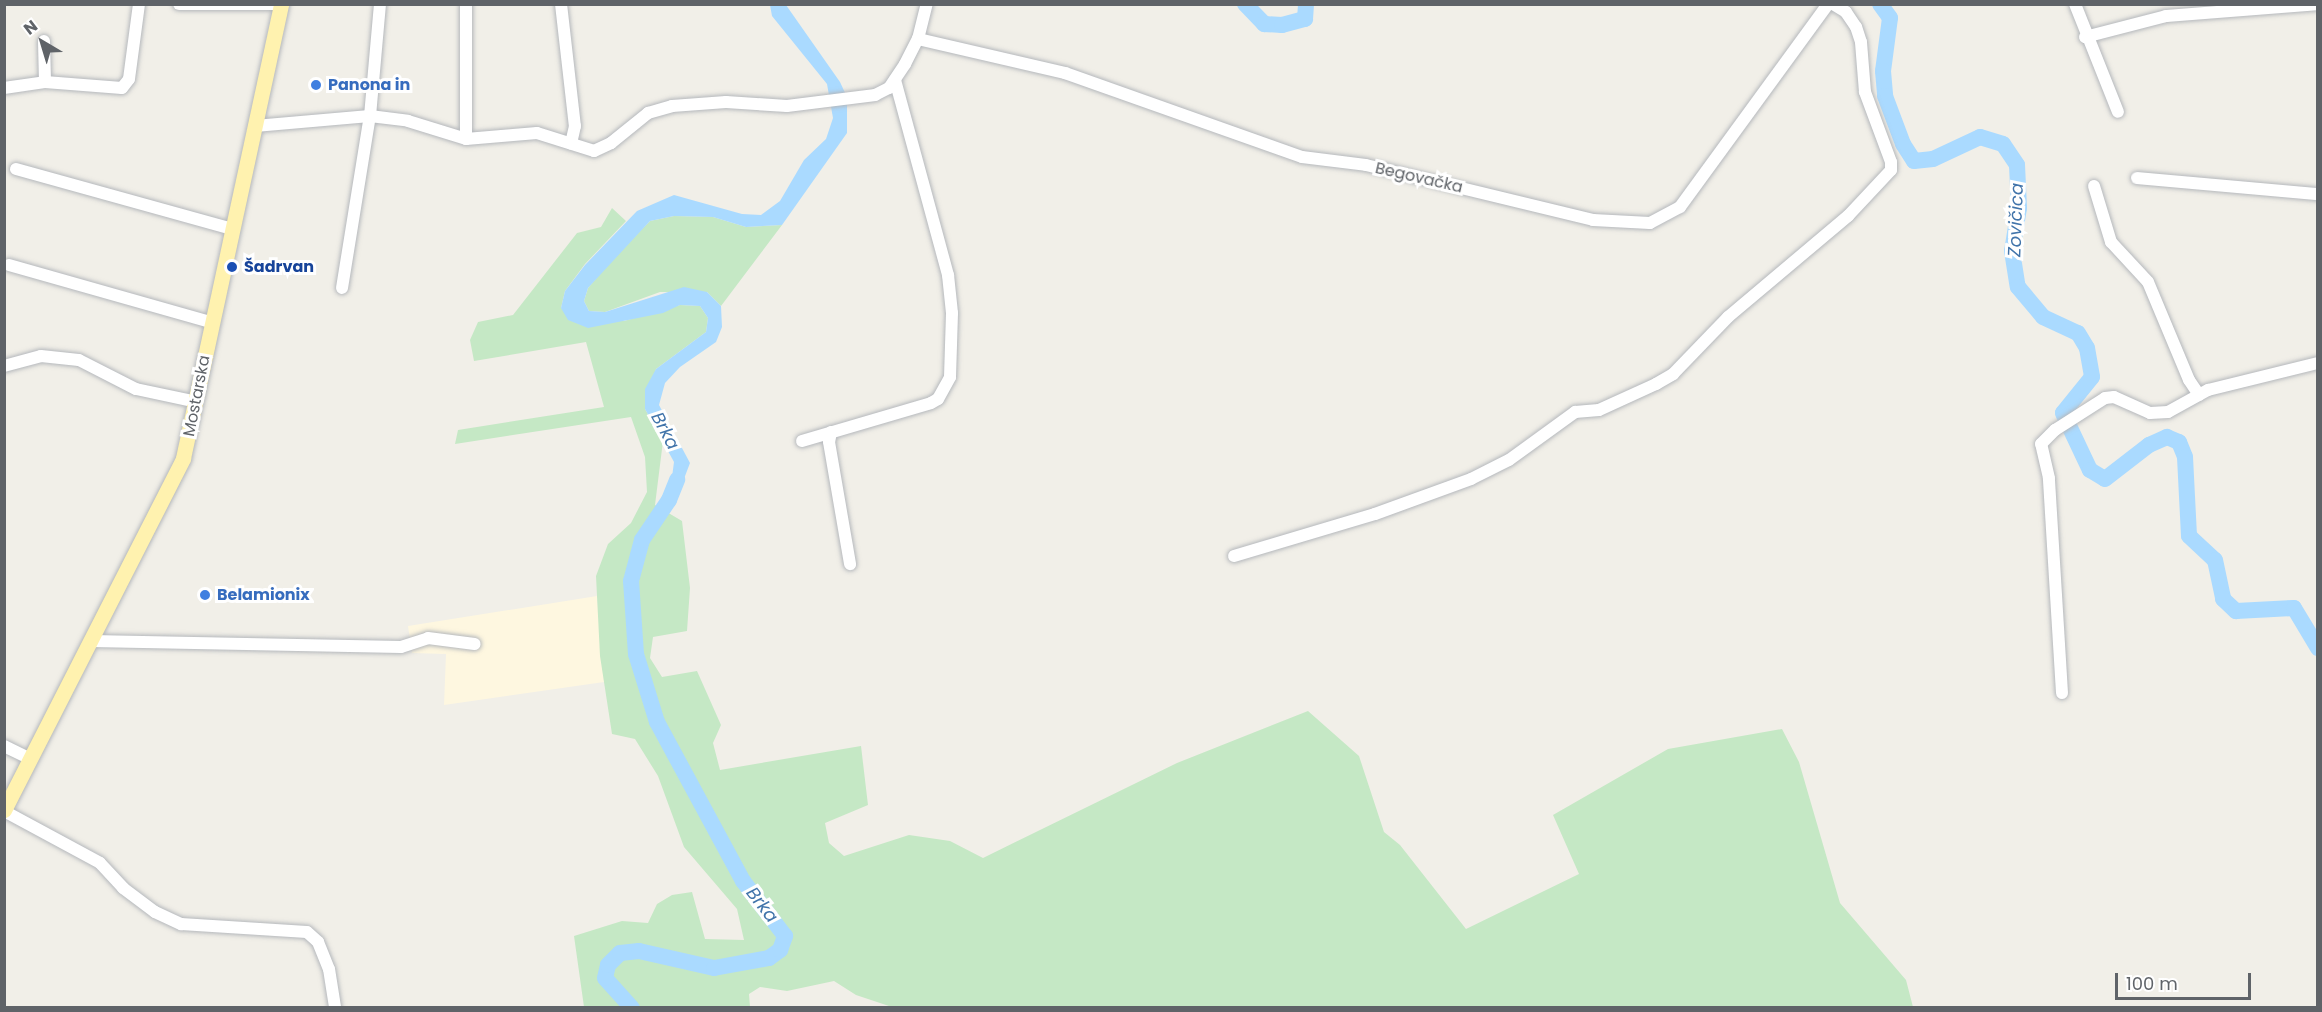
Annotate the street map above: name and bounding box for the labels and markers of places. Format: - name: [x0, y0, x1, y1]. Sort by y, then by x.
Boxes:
- place label: Panona in: [328, 75, 410, 95]
- marker: Panona in: [309, 78, 323, 92]
- place label: Šadrvan: [244, 257, 314, 277]
- marker: Šadrvan: [225, 260, 239, 274]
- place label: Belamionix: [217, 585, 310, 605]
- marker: Belamionix: [198, 588, 212, 602]

